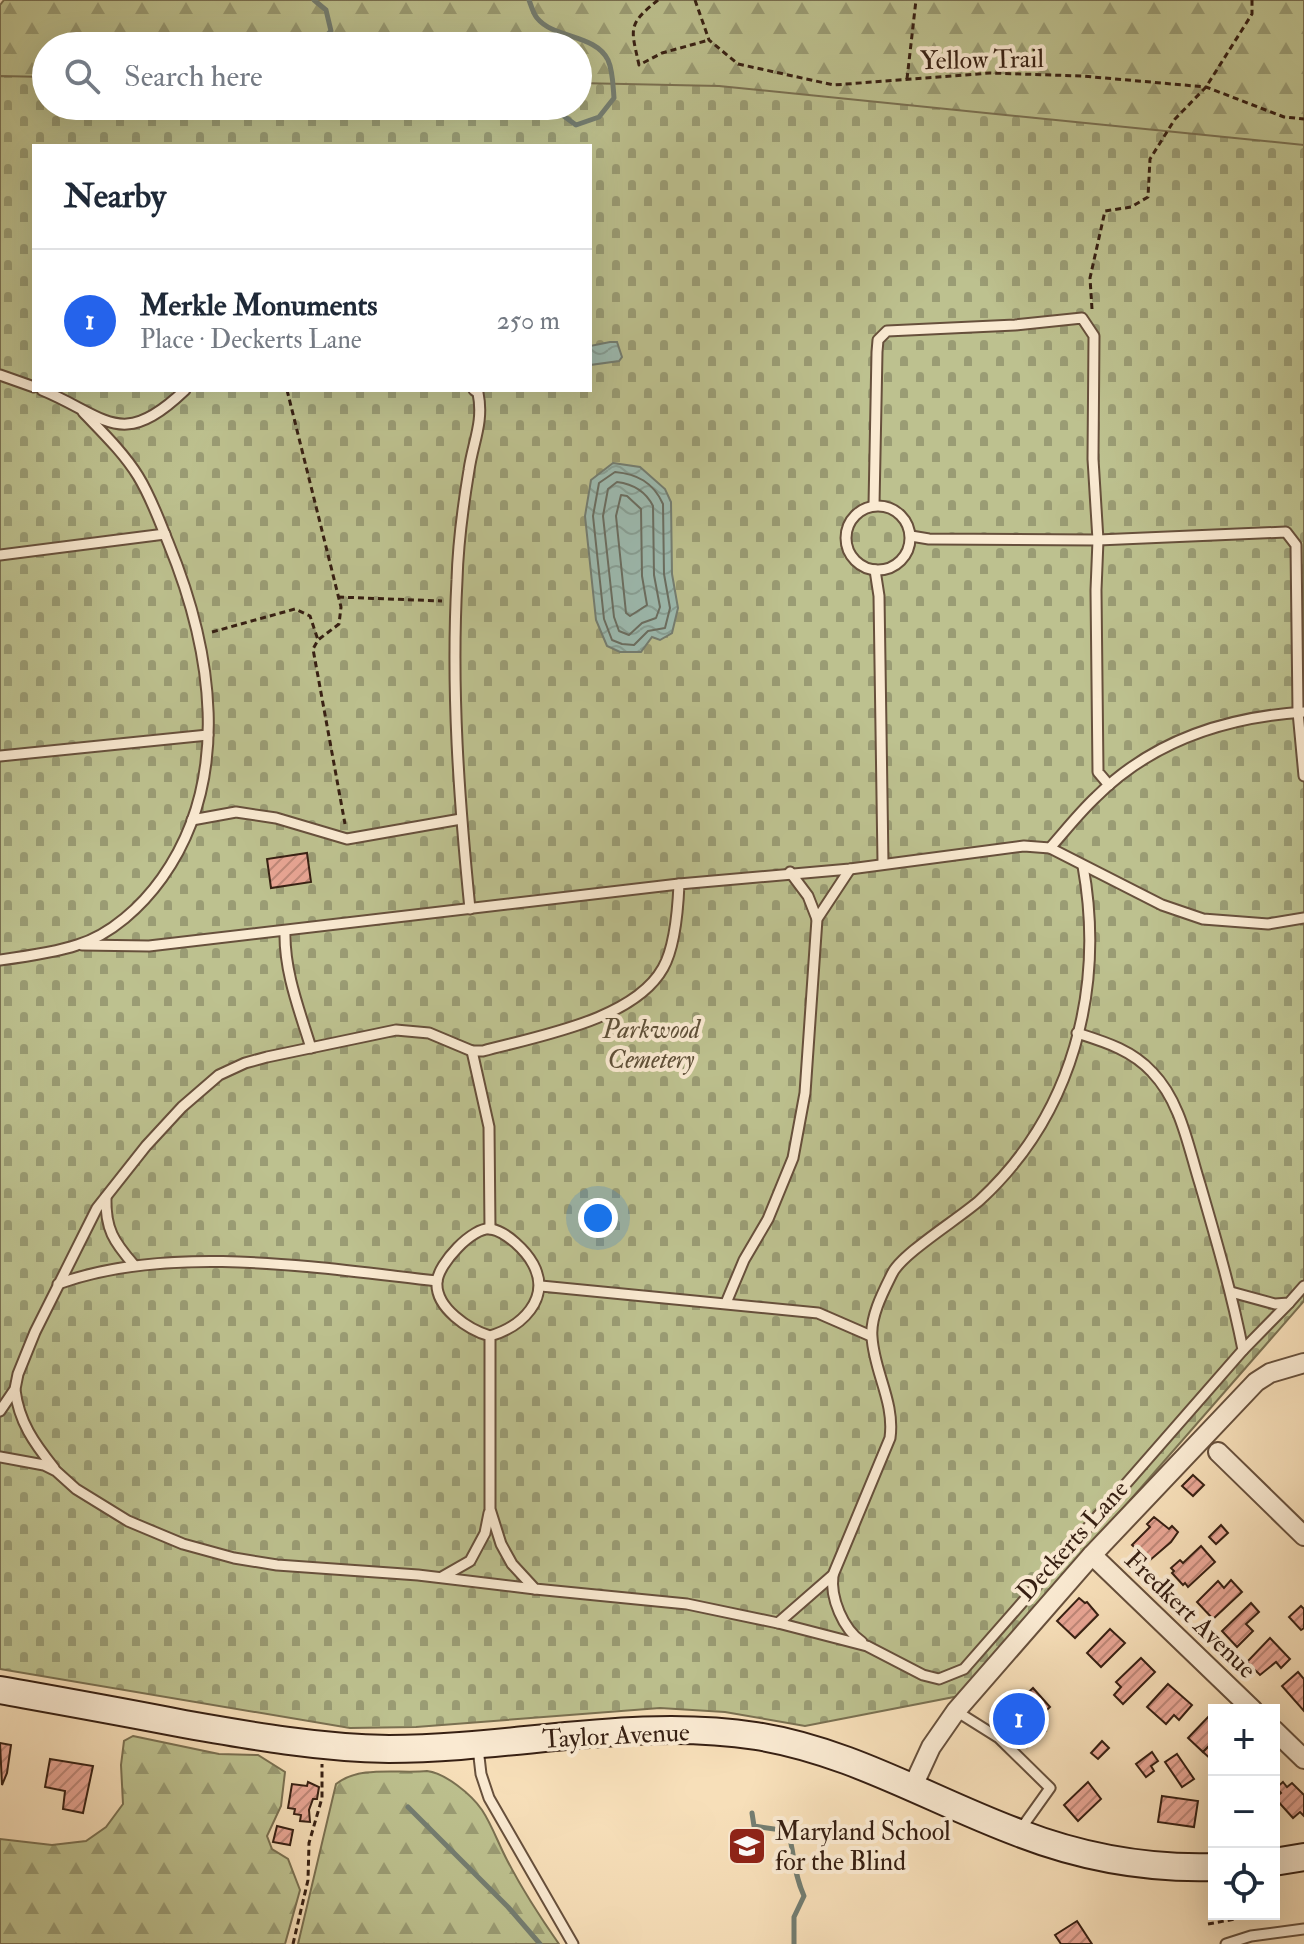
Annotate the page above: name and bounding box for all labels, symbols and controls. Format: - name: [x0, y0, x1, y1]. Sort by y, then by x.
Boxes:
- search box: [32, 32, 592, 120]
- street label: Yellow Trail: [920, 43, 1045, 77]
- icon: search: [60, 54, 104, 98]
- text: Search here: [124, 58, 263, 95]
- text: Nearby: [64, 175, 166, 218]
- text: Merkle Monuments: [140, 287, 378, 324]
- text: 1: [85, 305, 95, 337]
- text: 250 m: [497, 305, 560, 337]
- text: Place · Deckerts Lane: [140, 324, 362, 356]
- park label: Parkwood Cemetery: [601, 1014, 702, 1076]
- your location: [578, 1198, 618, 1238]
- street label: Deckerts Lane: [1010, 1473, 1135, 1608]
- street label: Fredkert Avenue: [1118, 1544, 1263, 1686]
- pin: 1: [993, 1689, 1045, 1749]
- map controls: [1208, 1704, 1280, 1920]
- button: +: [1208, 1704, 1280, 1776]
- street label: Taylor Avenue: [542, 1716, 691, 1756]
- button: −: [1208, 1776, 1280, 1848]
- place label: Maryland School for the Blind: [775, 1816, 951, 1878]
- school or university icon: Maryland School for the Blind: [726, 1825, 768, 1867]
- button: locate: [1208, 1848, 1280, 1920]

